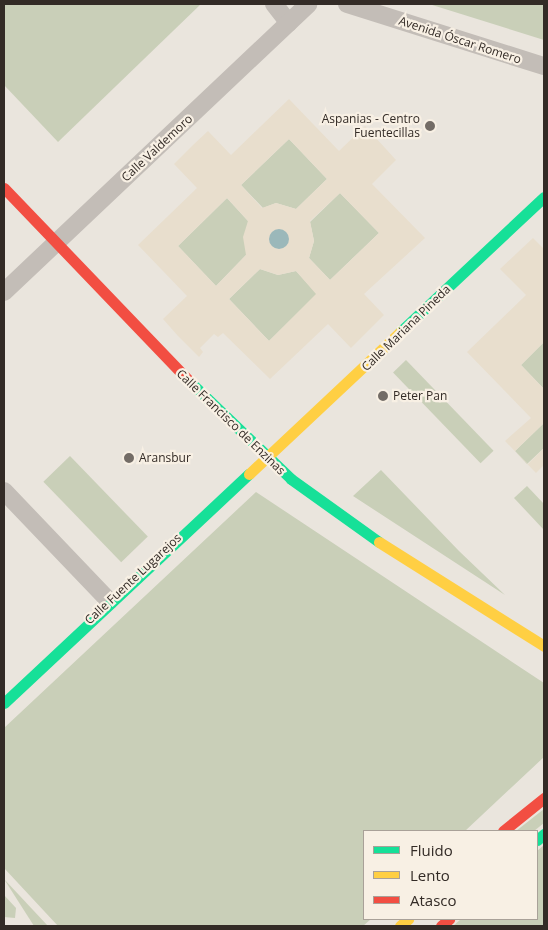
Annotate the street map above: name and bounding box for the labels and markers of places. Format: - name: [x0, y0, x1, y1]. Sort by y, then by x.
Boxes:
- place label: Aspanias - Centro Fuentecillas: [322, 112, 420, 140]
- marker: Aspanias - Centro Fuentecillas: [424, 120, 436, 132]
- place label: Peter Pan: [393, 389, 447, 403]
- marker: Peter Pan: [377, 390, 389, 402]
- place label: Aransbur: [139, 451, 191, 465]
- marker: Aransbur: [123, 452, 135, 464]

